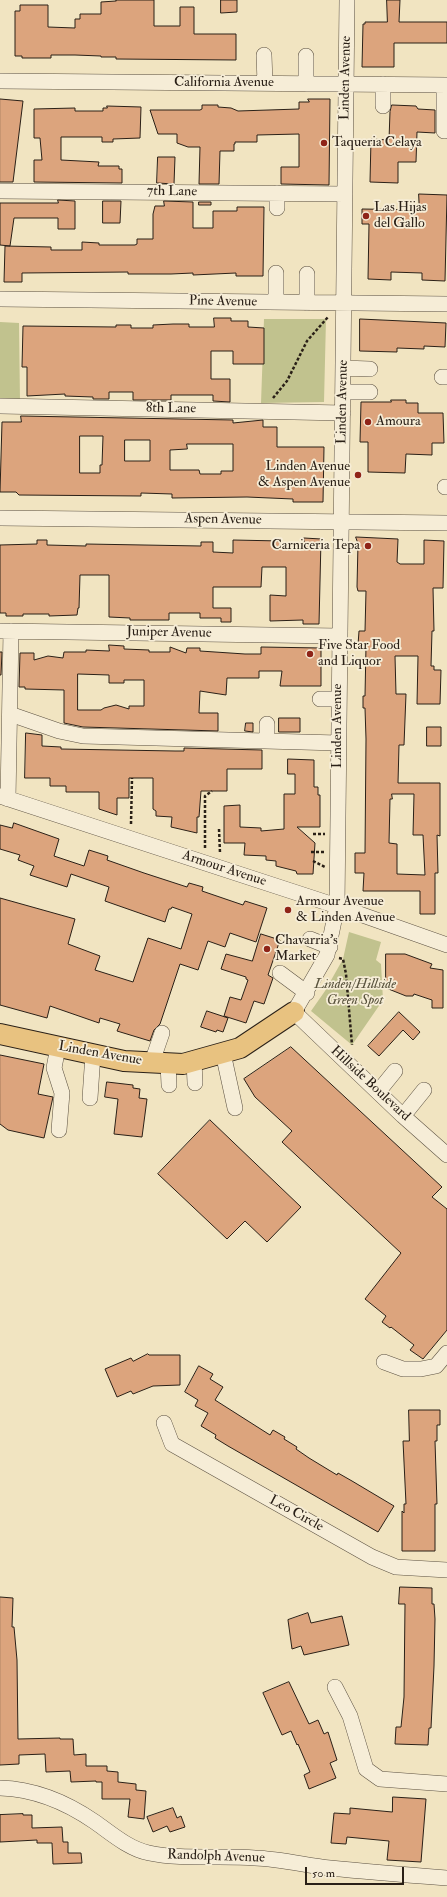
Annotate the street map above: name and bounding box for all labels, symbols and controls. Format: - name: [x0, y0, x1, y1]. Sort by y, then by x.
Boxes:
- street label: Linden Avenue: [337, 36, 355, 120]
- street label: California Avenue: [174, 75, 274, 91]
- place label: Taqueria Celaya: [332, 135, 422, 151]
- marker: Taqueria Celaya: [319, 138, 329, 148]
- street label: 7th Lane: [147, 183, 197, 201]
- place label: Las Hijas del Gallo: [374, 200, 427, 232]
- marker: Las Hijas del Gallo: [361, 211, 371, 221]
- street label: Pine Avenue: [189, 293, 257, 311]
- street label: Linden Avenue: [334, 360, 352, 444]
- street label: 8th Lane: [146, 400, 196, 418]
- place label: Amoura: [376, 414, 421, 430]
- marker: Amoura: [363, 417, 373, 427]
- place label: Linden Avenue & Aspen Avenue: [258, 459, 350, 492]
- marker: Linden Avenue & Aspen Avenue: [353, 470, 363, 480]
- street label: Aspen Avenue: [184, 511, 262, 529]
- place label: Carniceria Tepa: [272, 538, 360, 554]
- marker: Carniceria Tepa: [363, 541, 373, 551]
- street label: Juniper Avenue: [126, 624, 212, 642]
- place label: Five Star Food and Liquor: [318, 638, 400, 670]
- marker: Five Star Food and Liquor: [305, 649, 315, 659]
- street label: Linden Avenue: [330, 684, 346, 768]
- street label: Armour Avenue: [180, 847, 268, 891]
- place label: Armour Avenue & Linden Avenue: [296, 894, 395, 926]
- marker: Armour Avenue & Linden Avenue: [283, 905, 293, 915]
- place label: Chavarria's Market: [275, 933, 338, 966]
- marker: Chavarria's Market: [262, 944, 272, 954]
- park label: Linden/Hillside Green Spot: [314, 977, 396, 1010]
- street label: Linden Avenue: [57, 1038, 143, 1070]
- street label: Hillside Boulevard: [327, 1043, 413, 1125]
- street label: Leo Circle: [266, 1492, 326, 1536]
- street label: Randolph Avenue: [167, 1847, 265, 1867]
- scale bar: [307, 1859, 406, 1885]
- text: 50 m: [312, 1866, 335, 1881]

